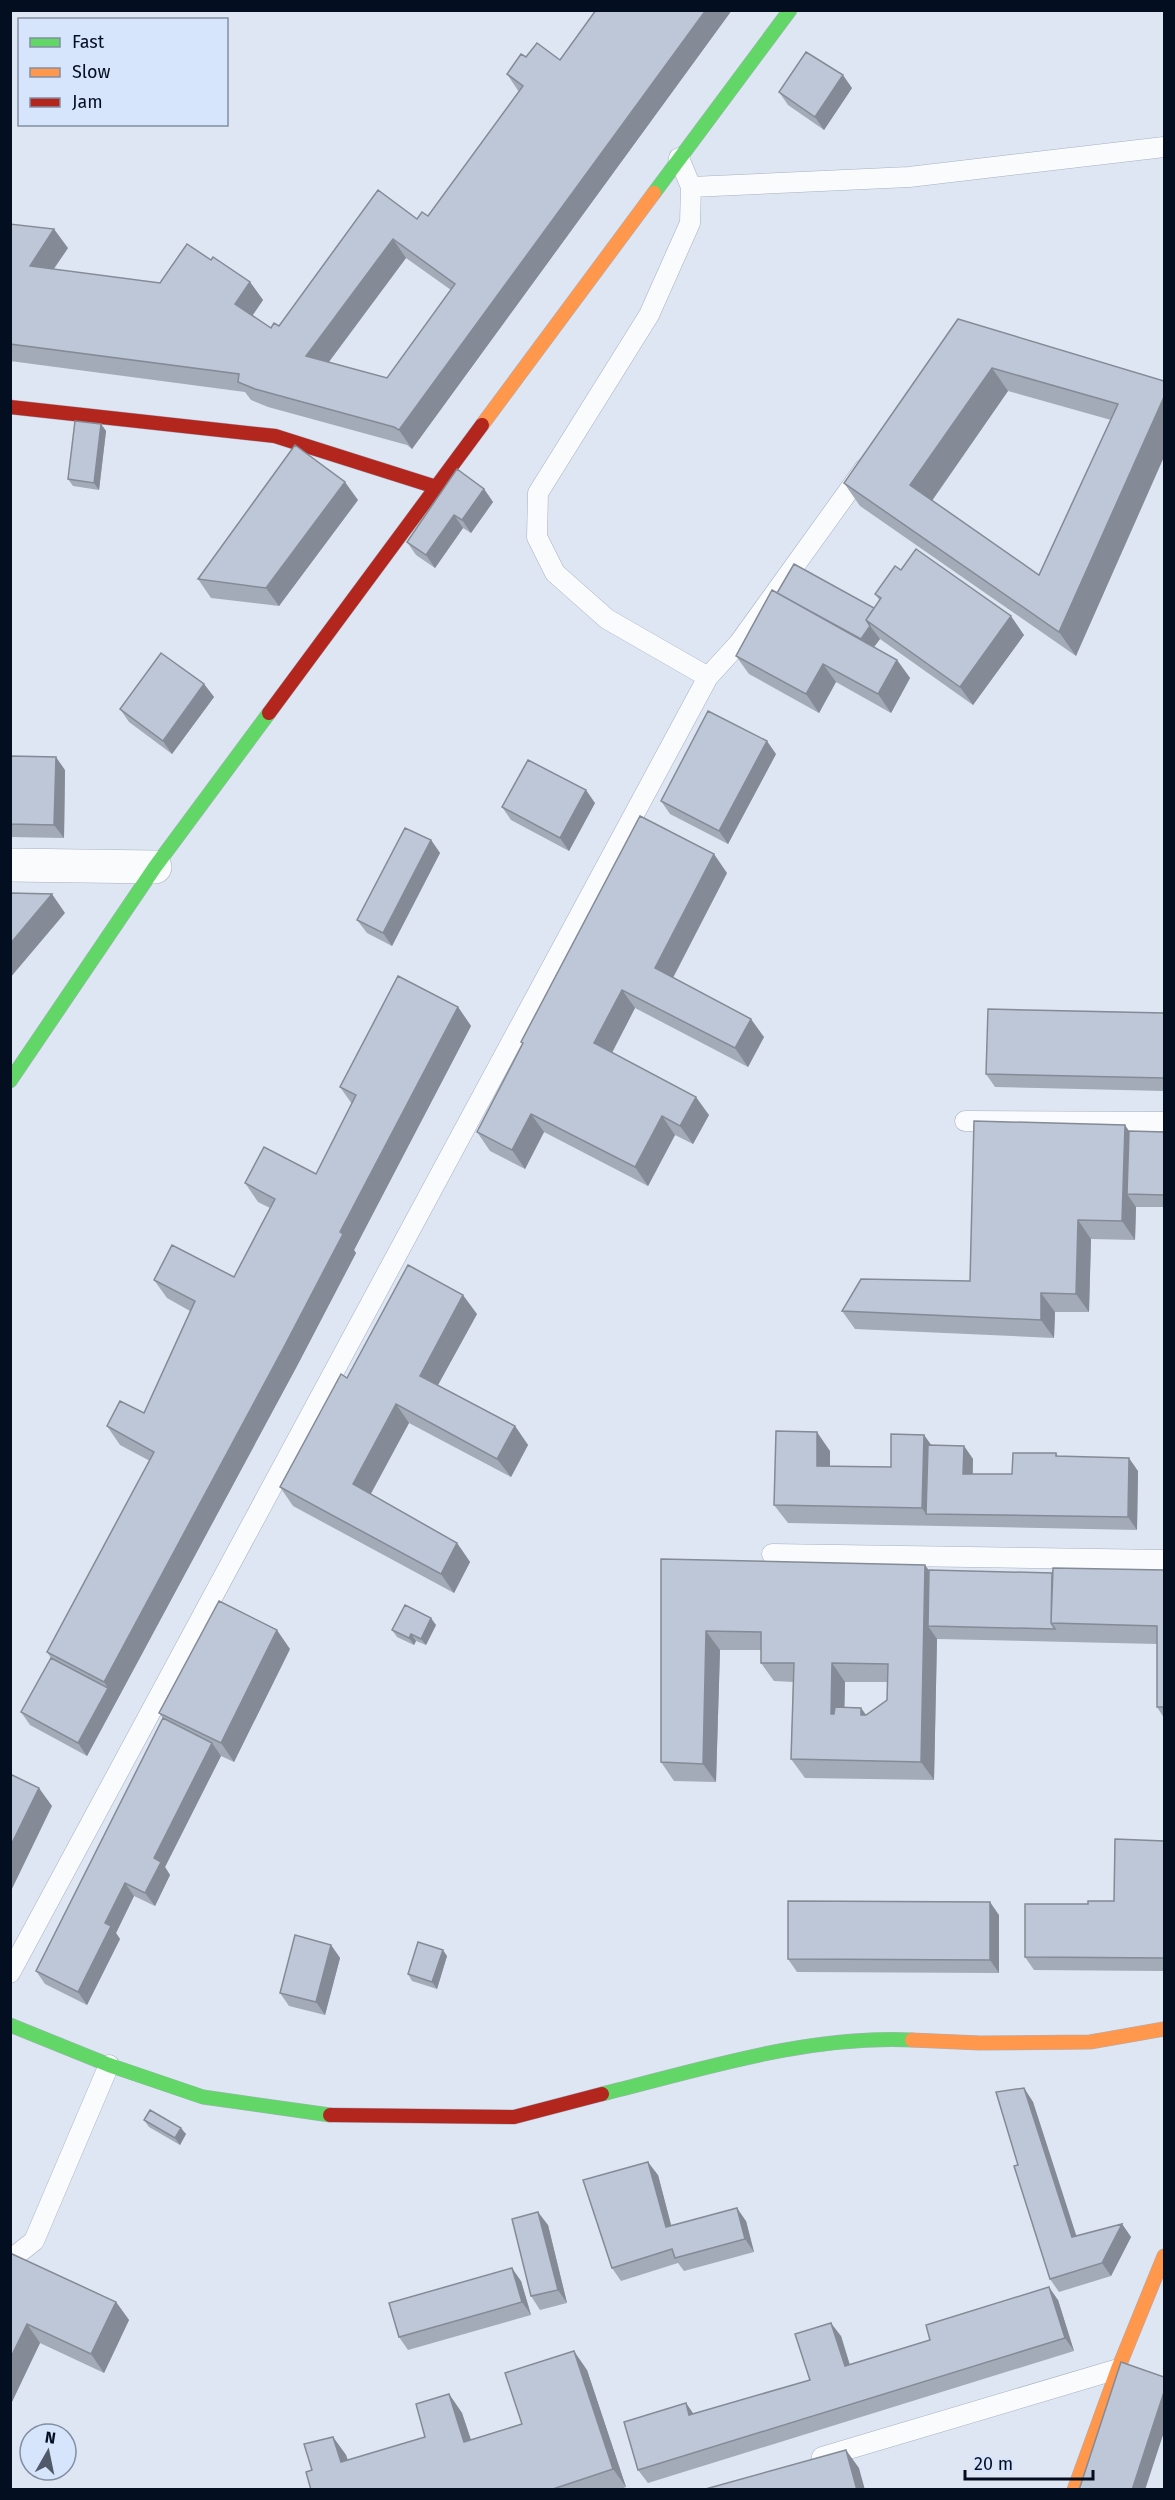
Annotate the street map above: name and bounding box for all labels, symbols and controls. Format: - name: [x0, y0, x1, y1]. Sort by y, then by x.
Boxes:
- legend: [18, 18, 228, 126]
- text: Fast: [72, 31, 105, 53]
- text: Slow: [72, 61, 111, 83]
- text: Jam: [72, 91, 103, 113]
- north arrow: [18, 2422, 78, 2482]
- text: N: [44, 2427, 57, 2448]
- scale bar: [965, 2443, 1092, 2481]
- text: 20 m: [974, 2453, 1013, 2475]

